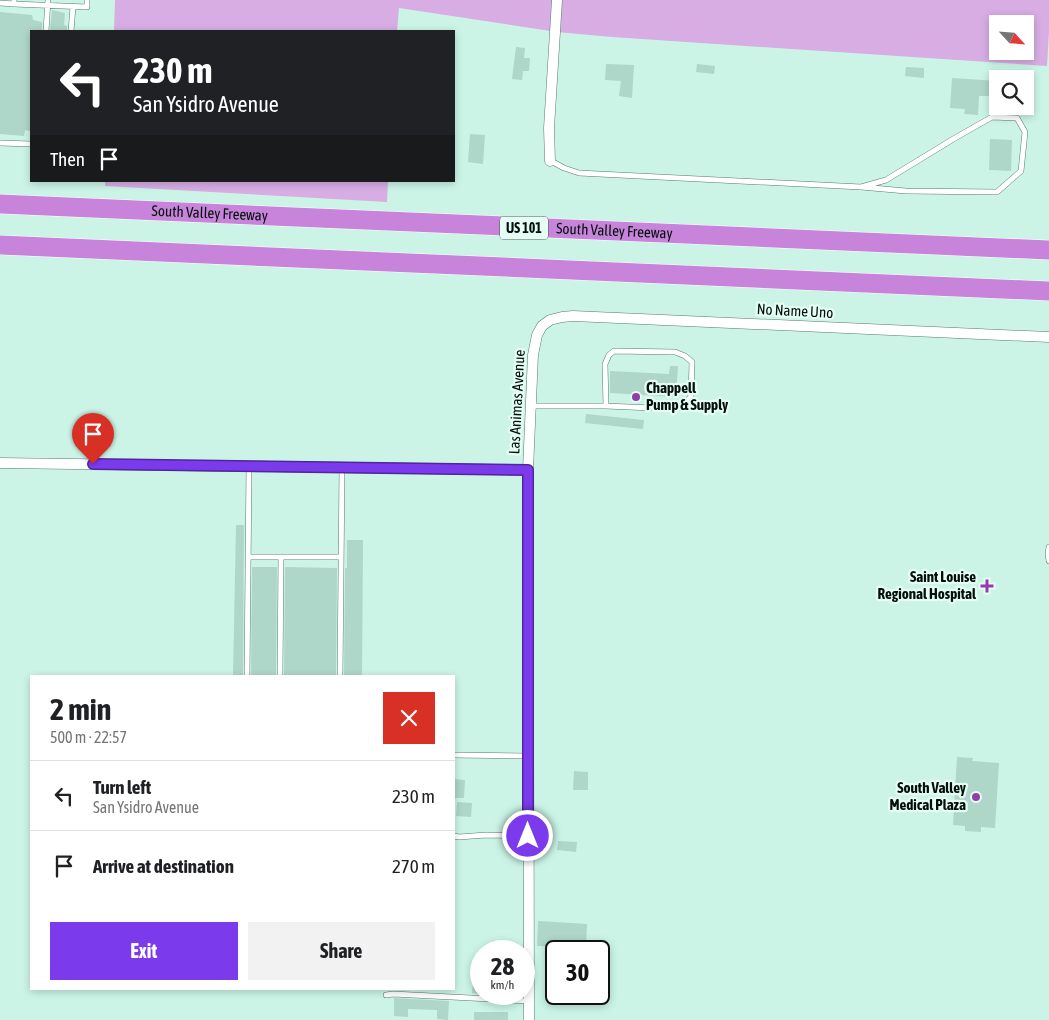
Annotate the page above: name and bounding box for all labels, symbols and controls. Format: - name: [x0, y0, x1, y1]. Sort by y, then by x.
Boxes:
- north arrow: [989, 15, 1034, 60]
- map controls: [989, 15, 1034, 115]
- icon: left: [50, 50, 115, 115]
- text: 230 m: [133, 50, 212, 90]
- button: search: [989, 70, 1034, 115]
- text: San Ysidro Avenue: [133, 91, 279, 117]
- icon: arrive: [95, 145, 123, 173]
- text: Then: [50, 148, 85, 170]
- street label: South Valley Freeway: [151, 202, 268, 224]
- road number: US 101: [500, 217, 548, 240]
- street label: South Valley Freeway: [556, 219, 673, 241]
- street label: No Name Uno: [756, 300, 834, 321]
- street label: Las Animas Avenue: [505, 349, 528, 455]
- place label: Chappell Pump & Supply: [646, 379, 729, 413]
- marker: Chappell Pump & Supply: [630, 391, 642, 403]
- pin: [72, 413, 114, 464]
- icon: arrive: [79, 420, 107, 448]
- place label: Saint Louise Regional Hospital: [878, 568, 977, 602]
- marker: Saint Louise Regional Hospital: [980, 579, 994, 593]
- text: 2 min: [50, 692, 111, 726]
- button: close: [383, 692, 435, 744]
- text: 500 m · 22:57: [50, 728, 127, 746]
- text: Turn left: [93, 776, 151, 798]
- place label: South Valley Medical Plaza: [889, 779, 967, 813]
- icon: left: [50, 782, 78, 810]
- text: 230 m: [392, 785, 435, 807]
- marker: South Valley Medical Plaza: [970, 791, 982, 803]
- text: San Ysidro Avenue: [93, 798, 199, 816]
- position arrow: [501, 809, 553, 861]
- icon: arrive: [50, 852, 78, 880]
- text: Arrive at destination: [93, 855, 234, 877]
- text: 270 m: [392, 855, 435, 877]
- button: Exit: [50, 922, 238, 980]
- button: Share: [248, 922, 435, 980]
- speed limit sign: 30: [545, 940, 610, 1005]
- text: 28: [491, 952, 514, 980]
- text: km/h: [491, 978, 514, 992]

